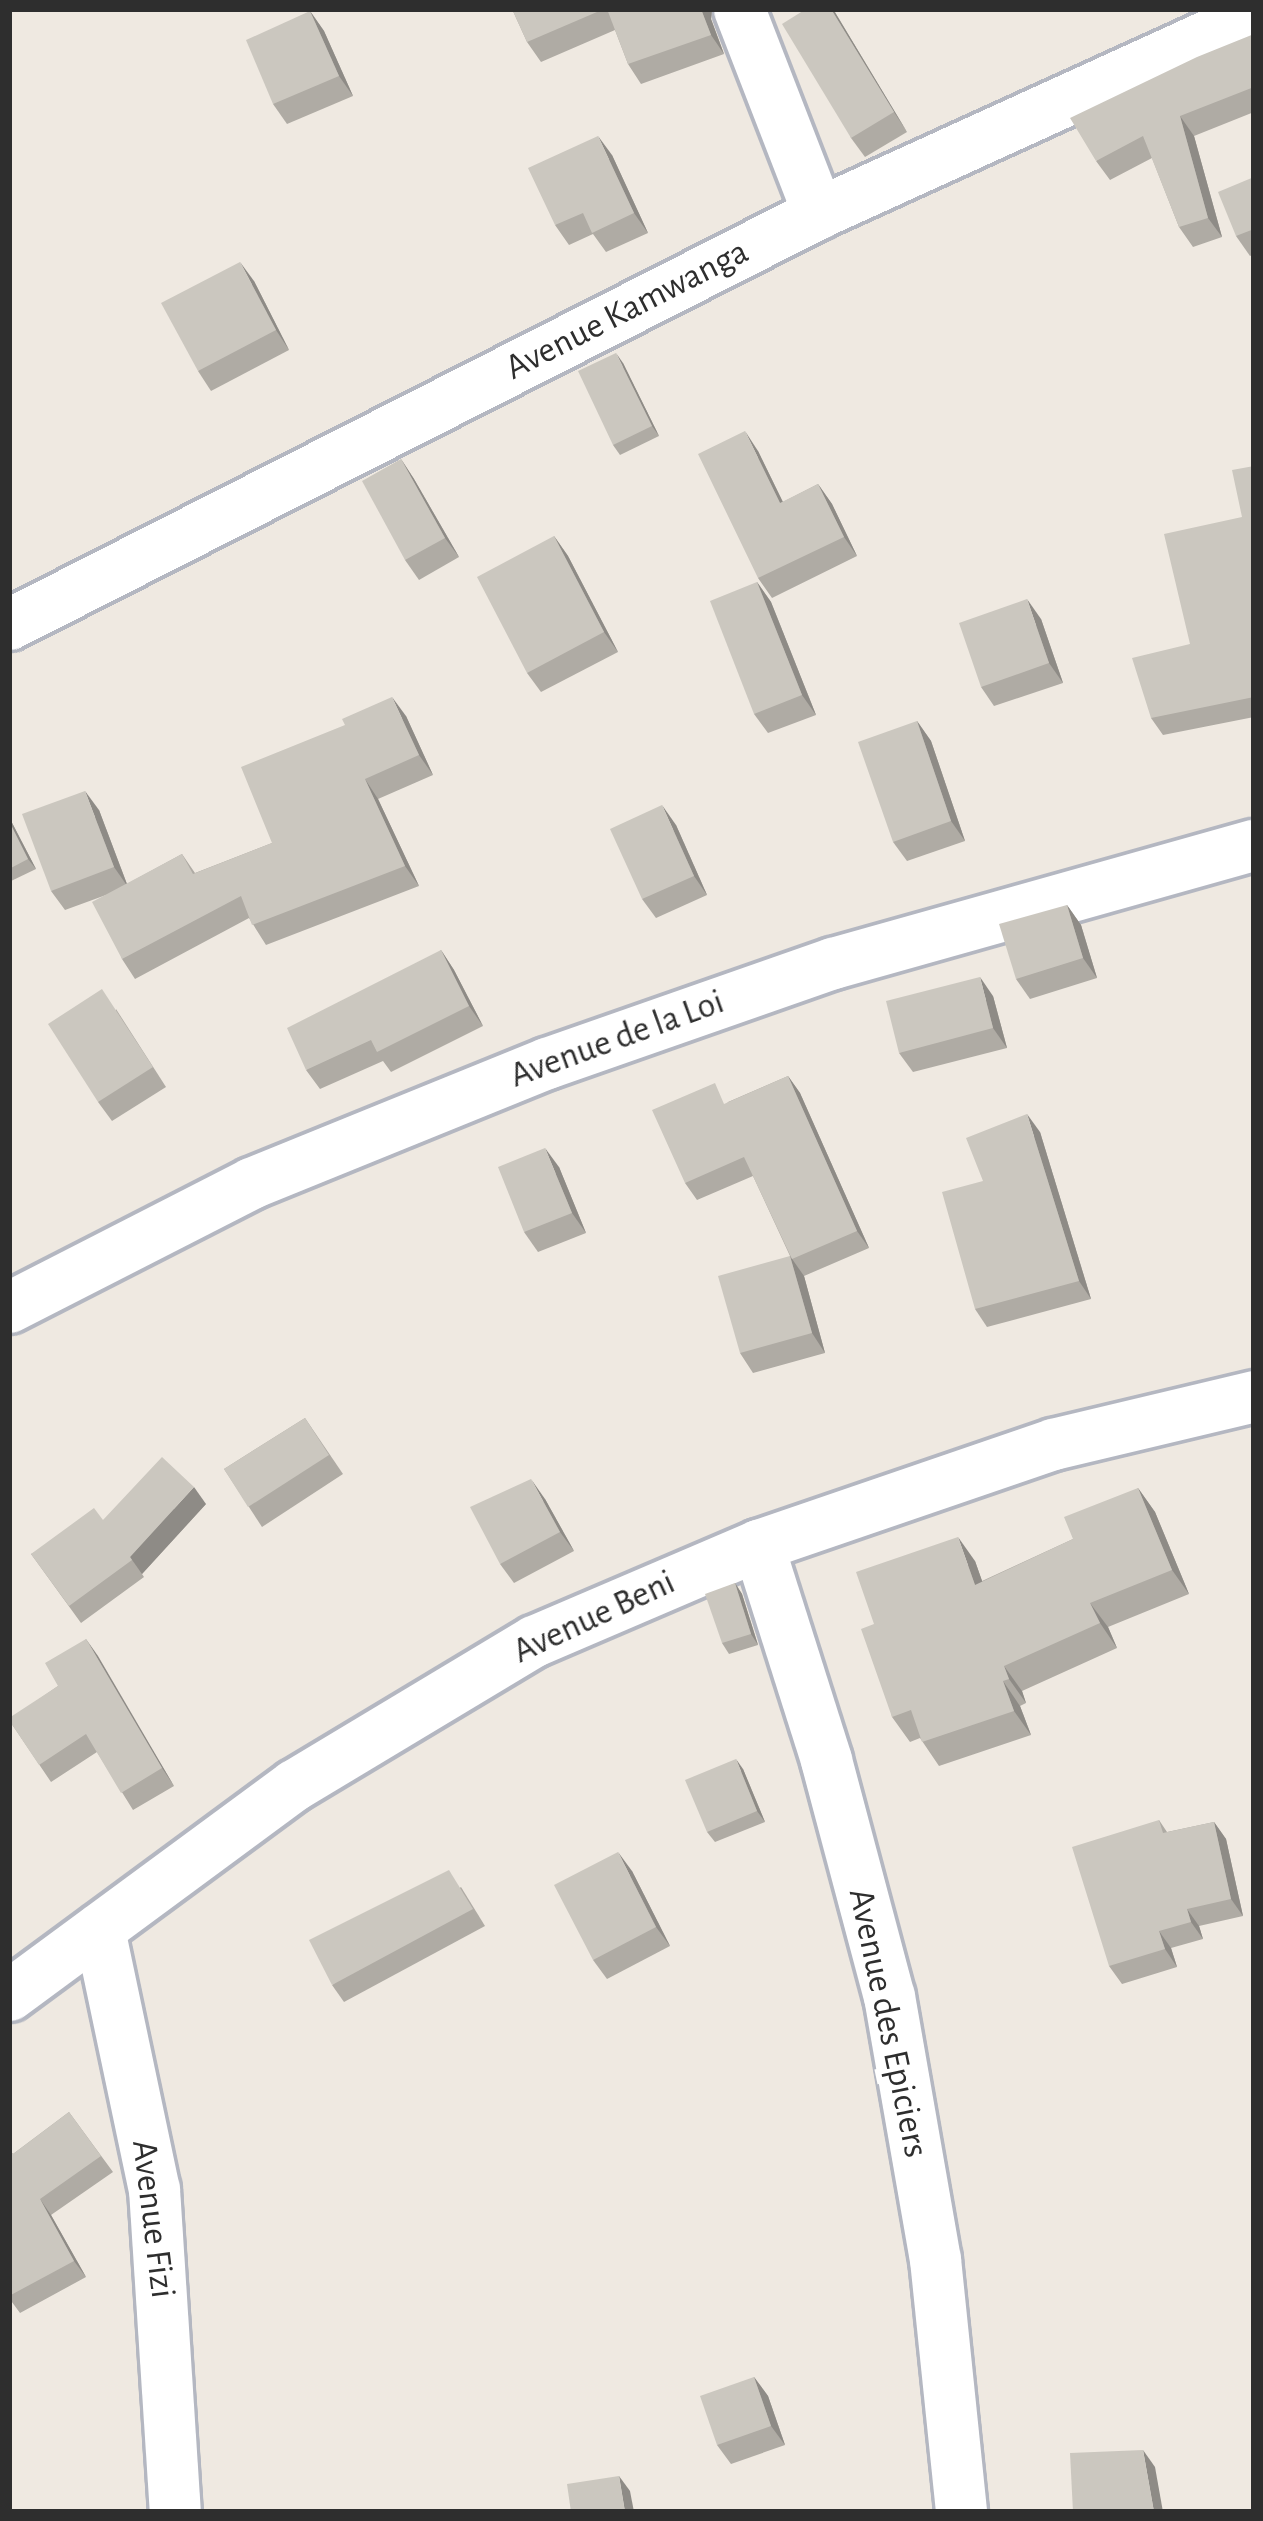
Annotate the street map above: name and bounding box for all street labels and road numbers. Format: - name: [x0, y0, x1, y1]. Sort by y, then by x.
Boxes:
- street label: Avenue Kamwanga: [498, 230, 756, 390]
- street label: Avenue de la Loi: [504, 980, 730, 1098]
- street label: Avenue Beni: [506, 1561, 682, 1673]
- street label: Avenue des Epiciers: [838, 1885, 938, 2161]
- street label: Avenue Fizi: [122, 2138, 184, 2300]

